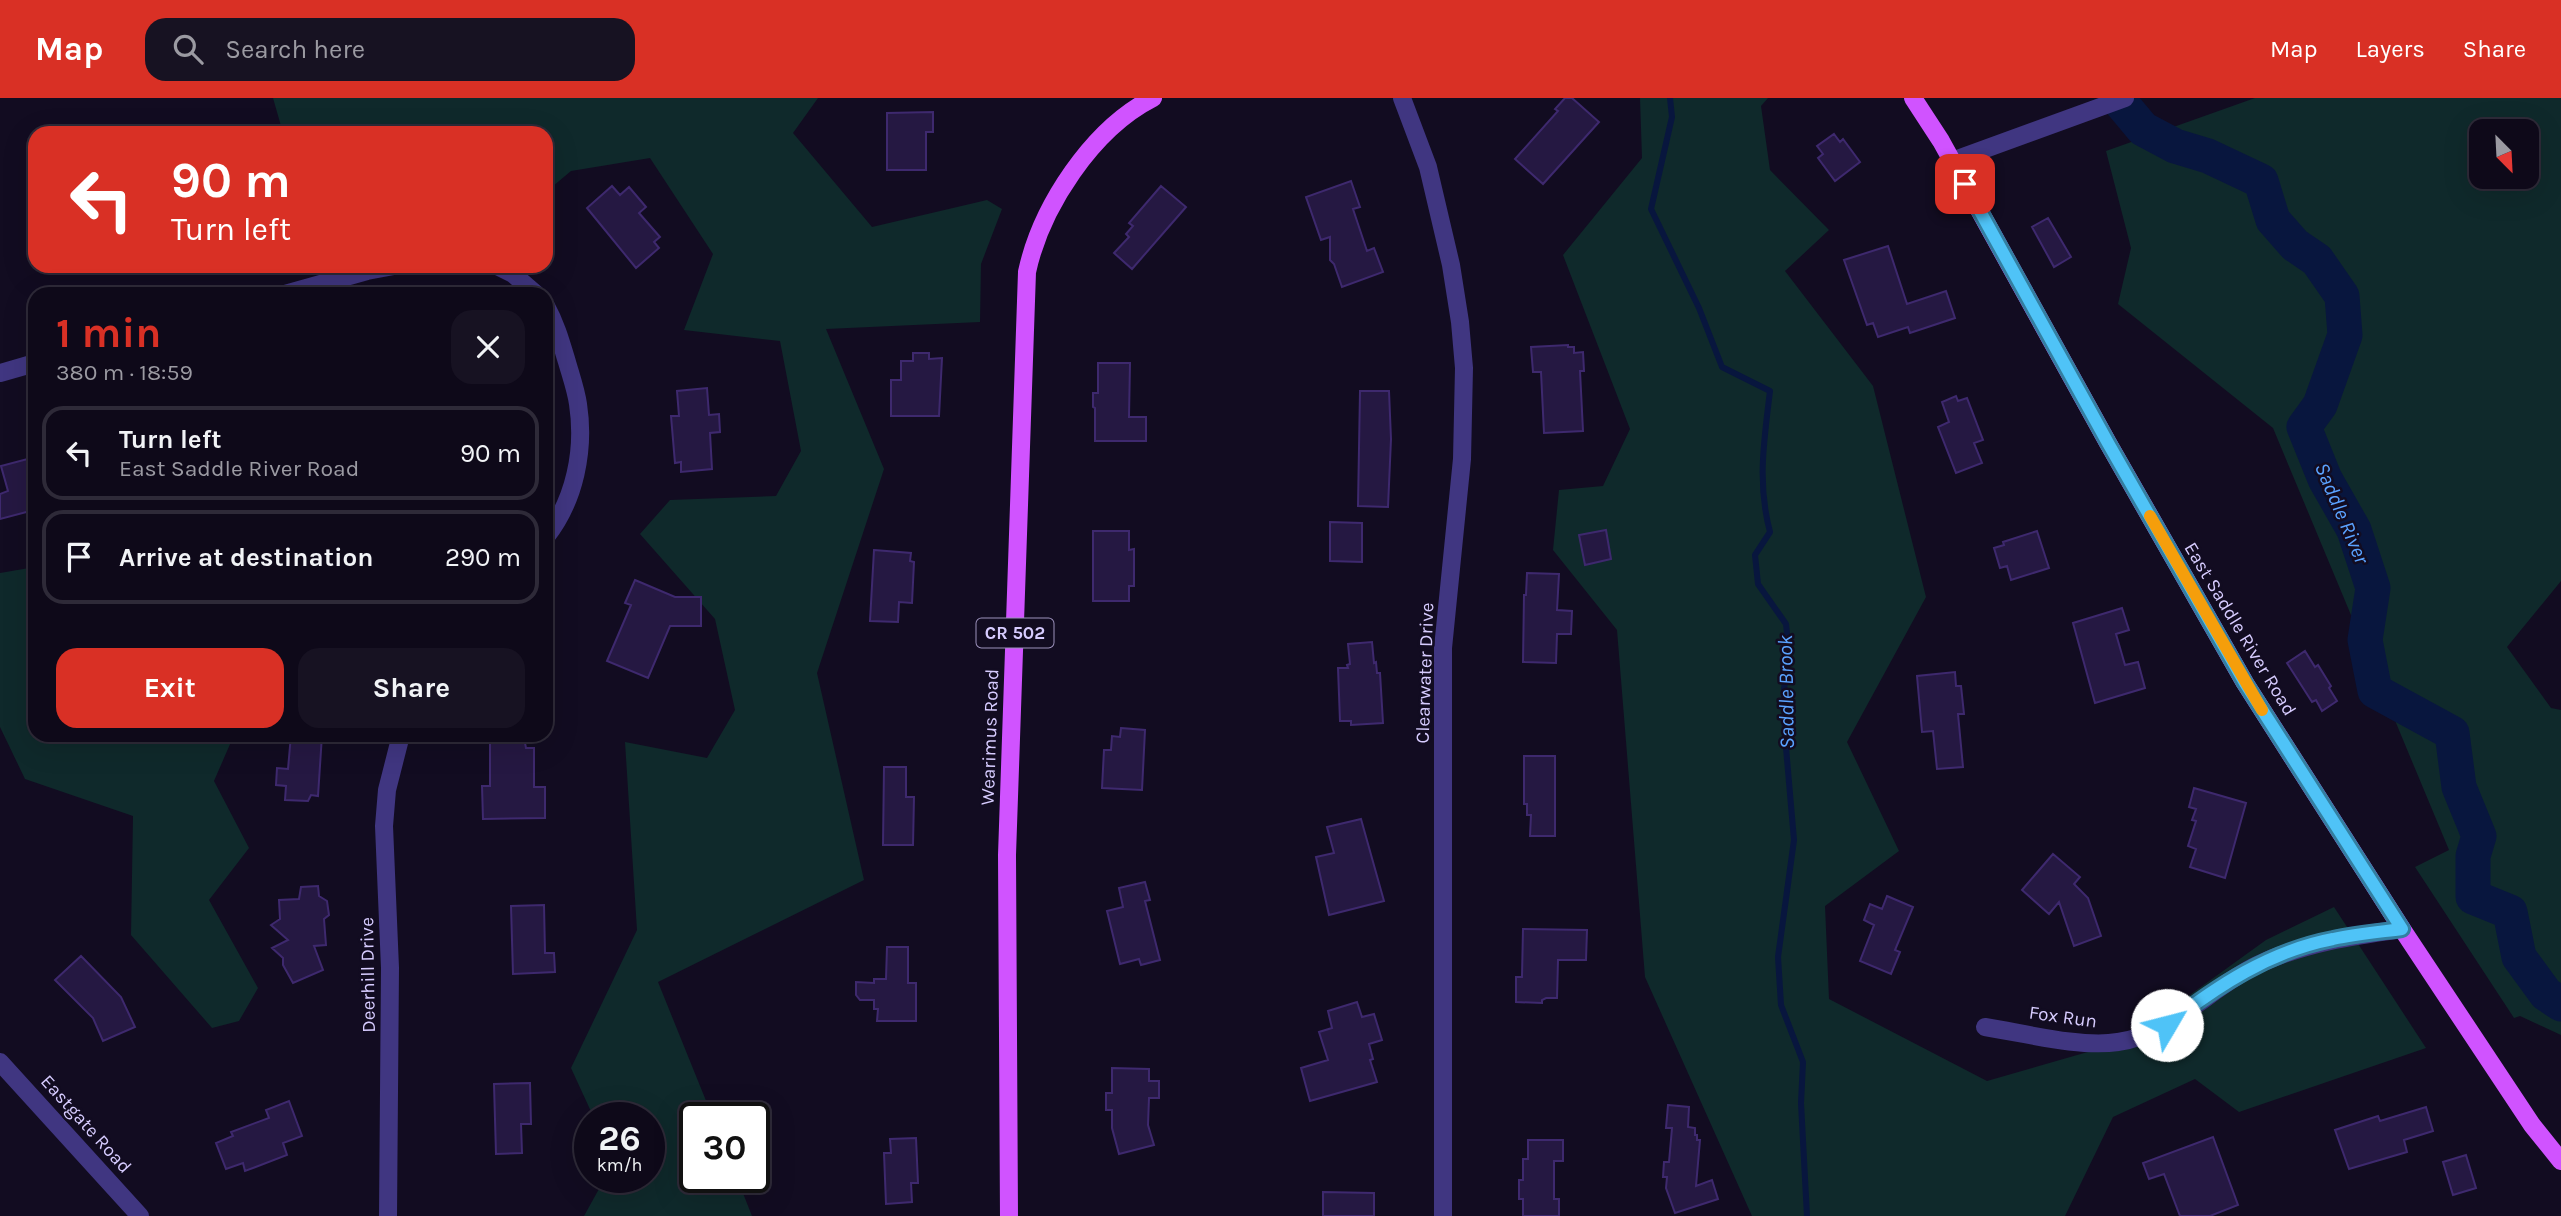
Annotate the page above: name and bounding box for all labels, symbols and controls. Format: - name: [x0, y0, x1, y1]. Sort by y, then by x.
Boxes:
- search box: [145, 18, 635, 81]
- text: Map: [35, 30, 103, 68]
- icon: search: [169, 30, 207, 68]
- text: Search here: [225, 34, 365, 65]
- text: Map: [2270, 35, 2318, 63]
- text: Layers: [2356, 35, 2425, 63]
- text: Share: [2463, 35, 2526, 63]
- north arrow: [2469, 119, 2539, 189]
- map controls: [2469, 119, 2539, 189]
- text: 90 m: [171, 152, 291, 209]
- icon: left: [56, 154, 147, 245]
- pin: [1935, 154, 1995, 214]
- icon: arrive: [1946, 165, 1984, 203]
- text: Turn left: [171, 211, 291, 248]
- text: 1 min: [56, 308, 161, 358]
- button: close: [451, 310, 525, 384]
- text: 380 m · 18:59: [56, 359, 193, 386]
- text: Turn left: [119, 424, 221, 455]
- icon: left: [60, 434, 98, 472]
- text: 90 m: [460, 438, 521, 469]
- text: East Saddle River Road: [119, 455, 359, 482]
- water label: Saddle River: [2310, 459, 2374, 568]
- icon: arrive: [60, 538, 98, 576]
- street label: East Saddle River Road: [2179, 538, 2301, 720]
- text: Arrive at destination: [119, 542, 373, 573]
- text: 290 m: [445, 542, 521, 573]
- street label: Clearwater Drive: [1412, 602, 1438, 744]
- road number: CR 502: [976, 618, 1054, 648]
- water label: Saddle Brook: [1773, 634, 1799, 749]
- button: Exit: [56, 648, 284, 728]
- button: Share: [298, 648, 525, 728]
- street label: Wearimus Road: [977, 668, 1003, 806]
- street label: Deerhill Drive: [356, 917, 380, 1033]
- position arrow: [2130, 988, 2204, 1062]
- street label: Fox Run: [2027, 1001, 2099, 1033]
- street label: Eastgate Road: [36, 1070, 136, 1178]
- speed limit sign: 30: [679, 1102, 770, 1193]
- text: 26: [598, 1118, 641, 1159]
- text: km/h: [597, 1154, 642, 1176]

